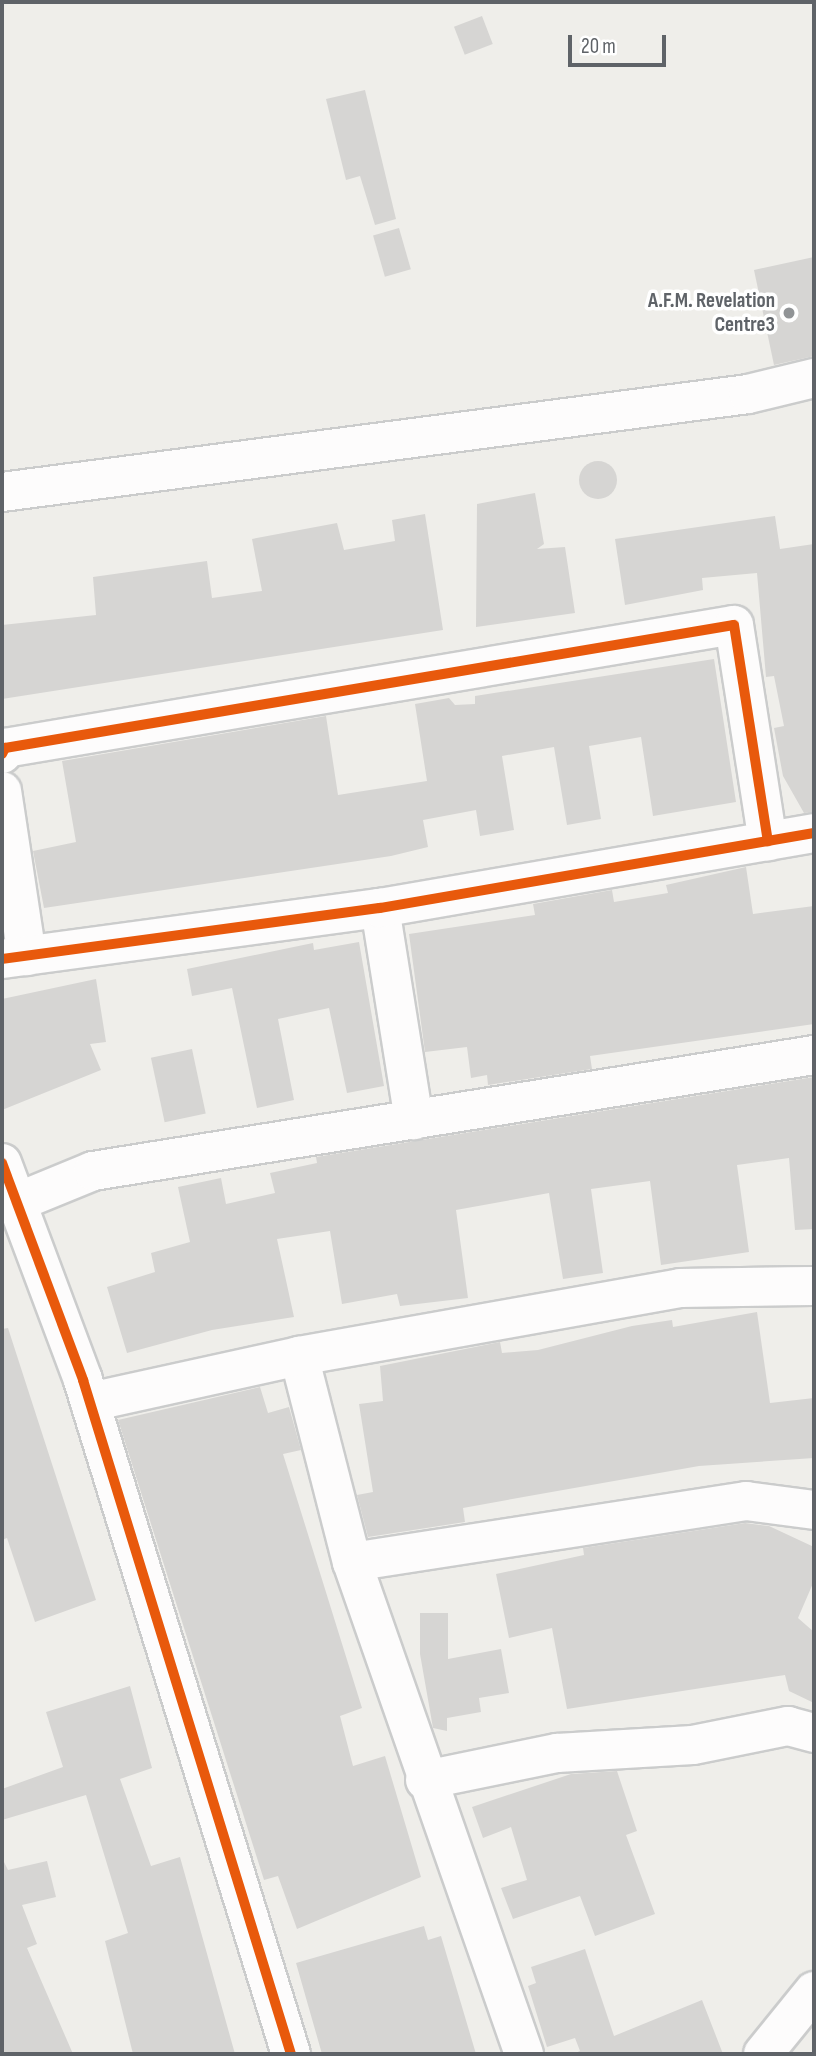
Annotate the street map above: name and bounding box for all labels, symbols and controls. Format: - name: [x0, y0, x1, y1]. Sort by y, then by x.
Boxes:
- scale bar: [571, 21, 669, 65]
- text: 20 m: [581, 34, 616, 59]
- place label: A.F.M. Revelation Centre3: [648, 288, 775, 338]
- marker: A.F.M. Revelation Centre3: [781, 305, 797, 321]

